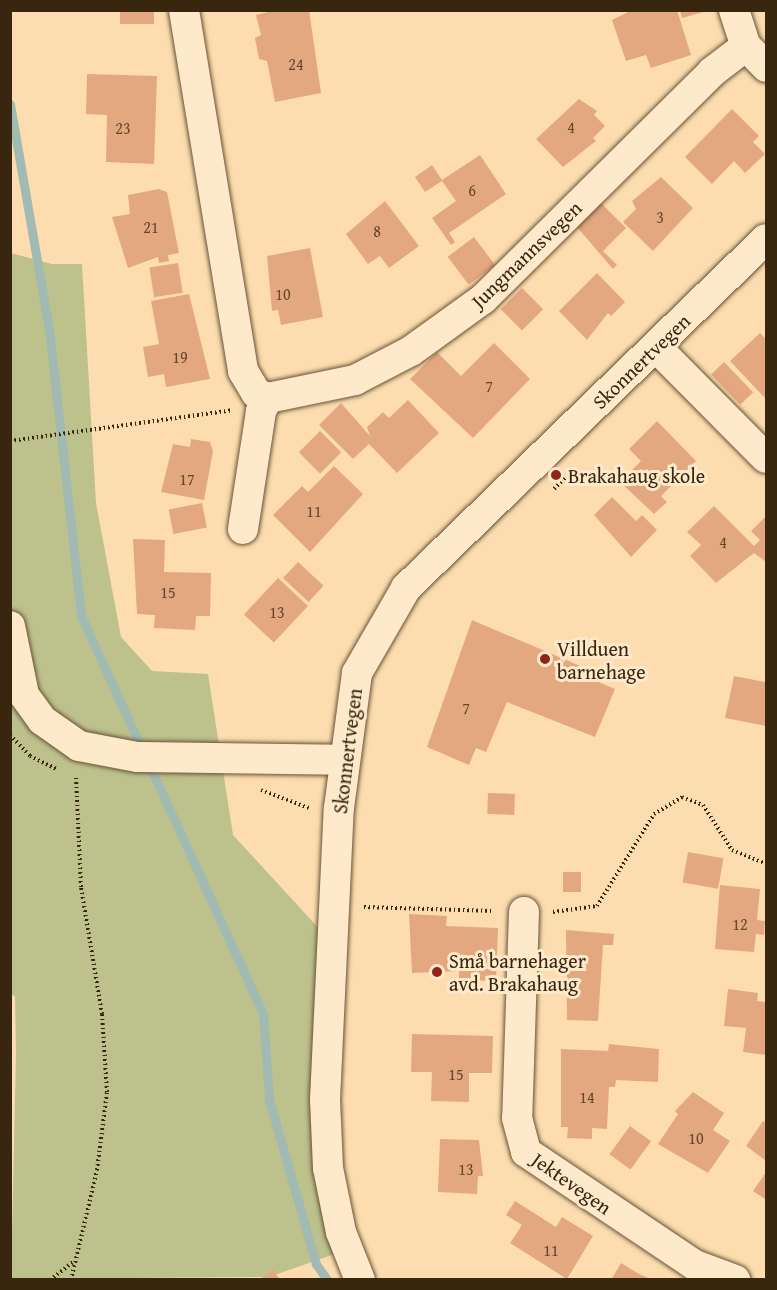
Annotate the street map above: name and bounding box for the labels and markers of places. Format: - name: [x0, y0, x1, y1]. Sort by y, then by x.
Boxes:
- place label: Brakahaug skole: [568, 463, 705, 487]
- marker: Brakahaug skole: [549, 468, 563, 482]
- place label: Villduen barnehage: [557, 636, 646, 683]
- marker: Villduen barnehage: [538, 652, 552, 666]
- place label: Små barnehager avd. Brakahaug: [449, 948, 586, 995]
- marker: Små barnehager avd. Brakahaug: [430, 965, 444, 979]

